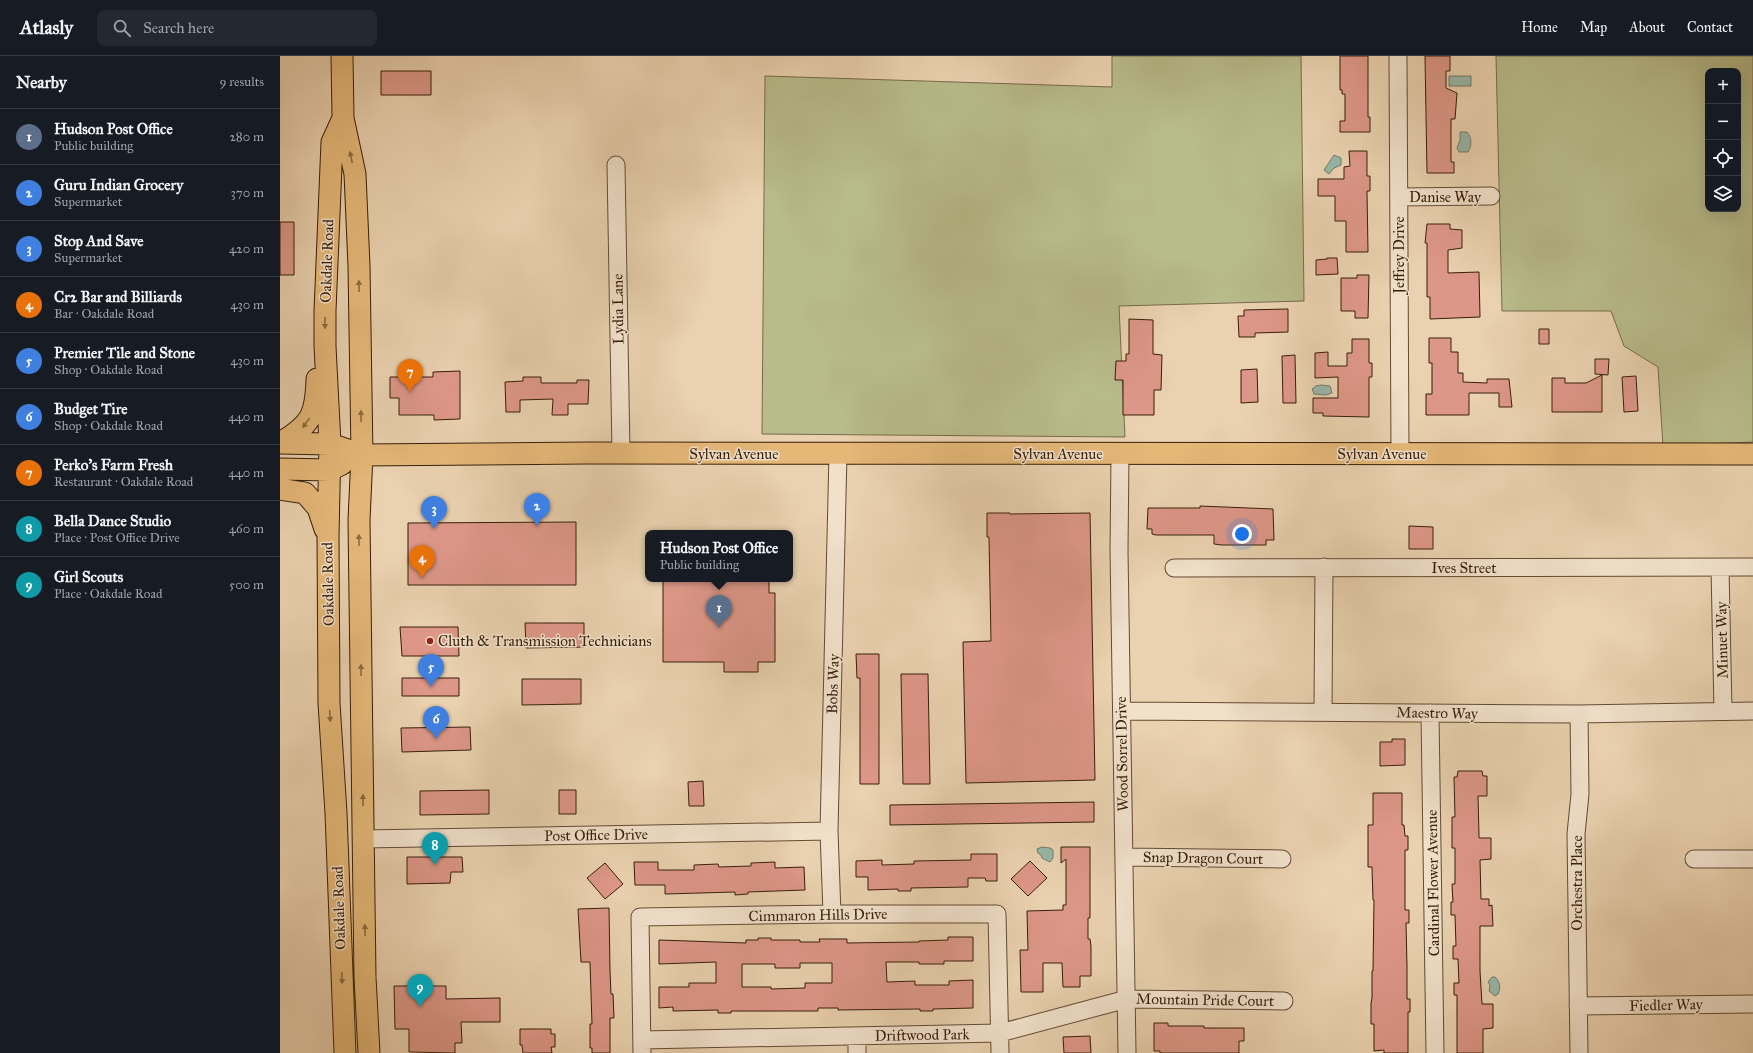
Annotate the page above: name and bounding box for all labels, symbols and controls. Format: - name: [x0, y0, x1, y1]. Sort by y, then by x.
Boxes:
- search box: [97, 10, 377, 46]
- text: Atlasly: [20, 16, 73, 39]
- icon: search: [111, 17, 133, 39]
- text: Search here: [143, 19, 214, 37]
- text: Home: [1521, 19, 1558, 36]
- text: Map: [1580, 19, 1607, 36]
- text: About: [1629, 19, 1665, 36]
- text: Contact: [1687, 19, 1733, 36]
- map controls: [1705, 68, 1741, 212]
- button: +: [1705, 68, 1741, 104]
- text: Nearby: [16, 72, 67, 93]
- text: 9 results: [220, 74, 264, 90]
- button: −: [1705, 104, 1741, 140]
- text: Hudson Post Office: [54, 120, 173, 138]
- text: 1: [26, 129, 32, 145]
- text: 280 m: [229, 129, 264, 145]
- text: Public building: [54, 138, 133, 154]
- button: locate: [1705, 140, 1741, 176]
- one-way arrow: [348, 151, 354, 163]
- text: Guru Indian Grocery: [54, 176, 183, 194]
- button: layers: [1705, 176, 1741, 212]
- text: 2: [26, 185, 32, 201]
- text: 370 m: [231, 185, 264, 201]
- street label: Danise Way: [1409, 188, 1482, 206]
- text: Supermarket: [54, 194, 122, 210]
- street label: Jeffrey Drive: [1390, 216, 1409, 296]
- street label: Oakdale Road: [317, 218, 337, 303]
- text: Stop And Save: [54, 232, 143, 250]
- text: 3: [26, 241, 32, 257]
- text: 420 m: [229, 241, 264, 257]
- text: Supermarket: [54, 250, 122, 266]
- street label: Lydia Lane: [608, 273, 628, 345]
- one-way arrow: [356, 279, 362, 292]
- text: Cr2 Bar and Billiards: [54, 288, 182, 306]
- text: 4: [25, 297, 33, 313]
- text: 430 m: [230, 297, 264, 313]
- text: Bar · Oakdale Road: [54, 306, 154, 322]
- one-way arrow: [322, 317, 328, 330]
- text: Premier Tile and Stone: [54, 344, 195, 362]
- text: 5: [26, 353, 32, 369]
- text: 430 m: [230, 353, 264, 369]
- pin: 7: [397, 359, 423, 392]
- text: Shop · Oakdale Road: [54, 362, 163, 378]
- text: Budget Tire: [54, 400, 127, 418]
- text: 6: [26, 409, 32, 425]
- text: 440 m: [228, 409, 264, 425]
- one-way arrow: [358, 409, 364, 422]
- text: Shop · Oakdale Road: [54, 418, 163, 434]
- one-way arrow: [302, 418, 310, 428]
- street label: Sylvan Avenue: [689, 445, 779, 463]
- street label: Sylvan Avenue: [1013, 445, 1103, 463]
- street label: Sylvan Avenue: [1337, 445, 1427, 463]
- text: Perko's Farm Fresh: [54, 456, 173, 474]
- text: 7: [26, 465, 32, 481]
- text: 440 m: [228, 465, 264, 481]
- text: Restaurant · Oakdale Road: [54, 474, 193, 490]
- pin: 2: [524, 493, 550, 526]
- pin: 3: [421, 496, 447, 529]
- text: Bella Dance Studio: [54, 512, 171, 530]
- text: 8: [26, 521, 32, 537]
- text: 460 m: [229, 521, 264, 537]
- your location: [1232, 524, 1252, 544]
- text: Place · Post Office Drive: [54, 530, 180, 546]
- popup: [645, 530, 793, 582]
- one-way arrow: [356, 533, 362, 546]
- text: Hudson Post Office: [660, 539, 778, 557]
- street label: Oakdale Road: [318, 541, 338, 626]
- pin: 4: [409, 545, 435, 578]
- text: Public building: [660, 557, 739, 573]
- street label: Ives Street: [1431, 559, 1497, 577]
- text: Girl Scouts: [54, 568, 123, 586]
- text: 9: [26, 577, 32, 593]
- text: 500 m: [229, 577, 264, 593]
- text: Place · Oakdale Road: [54, 586, 163, 602]
- pin: 1: [706, 595, 732, 628]
- street label: Minuet Way: [1712, 600, 1732, 679]
- place label: Cluth & Transmission Technicians: [438, 632, 652, 650]
- marker: Cluth & Transmission Technicians: [425, 636, 435, 646]
- street label: Bobs Way: [823, 653, 843, 714]
- pin: 5: [418, 654, 444, 687]
- one-way arrow: [358, 664, 365, 676]
- street label: Wood Sorrel Drive: [1112, 696, 1132, 812]
- street label: Maestro Way: [1396, 703, 1479, 723]
- pin: 6: [423, 706, 449, 739]
- one-way arrow: [327, 710, 333, 723]
- one-way arrow: [360, 793, 366, 806]
- street label: Cardinal Flower Avenue: [1423, 809, 1443, 957]
- street label: Post Office Drive: [544, 825, 648, 845]
- pin: 8: [422, 832, 448, 865]
- street label: Orchestra Place: [1568, 835, 1586, 931]
- street label: Snap Dragon Court: [1143, 848, 1264, 868]
- street label: Oakdale Road: [329, 865, 349, 950]
- street label: Cimmaron Hills Drive: [748, 905, 888, 925]
- one-way arrow: [362, 923, 368, 936]
- one-way arrow: [339, 972, 345, 985]
- pin: 9: [407, 974, 433, 1007]
- street label: Mountain Pride Court: [1136, 990, 1275, 1010]
- street label: Fiedler Way: [1629, 995, 1704, 1015]
- street label: Driftwood Park: [874, 1025, 970, 1045]

